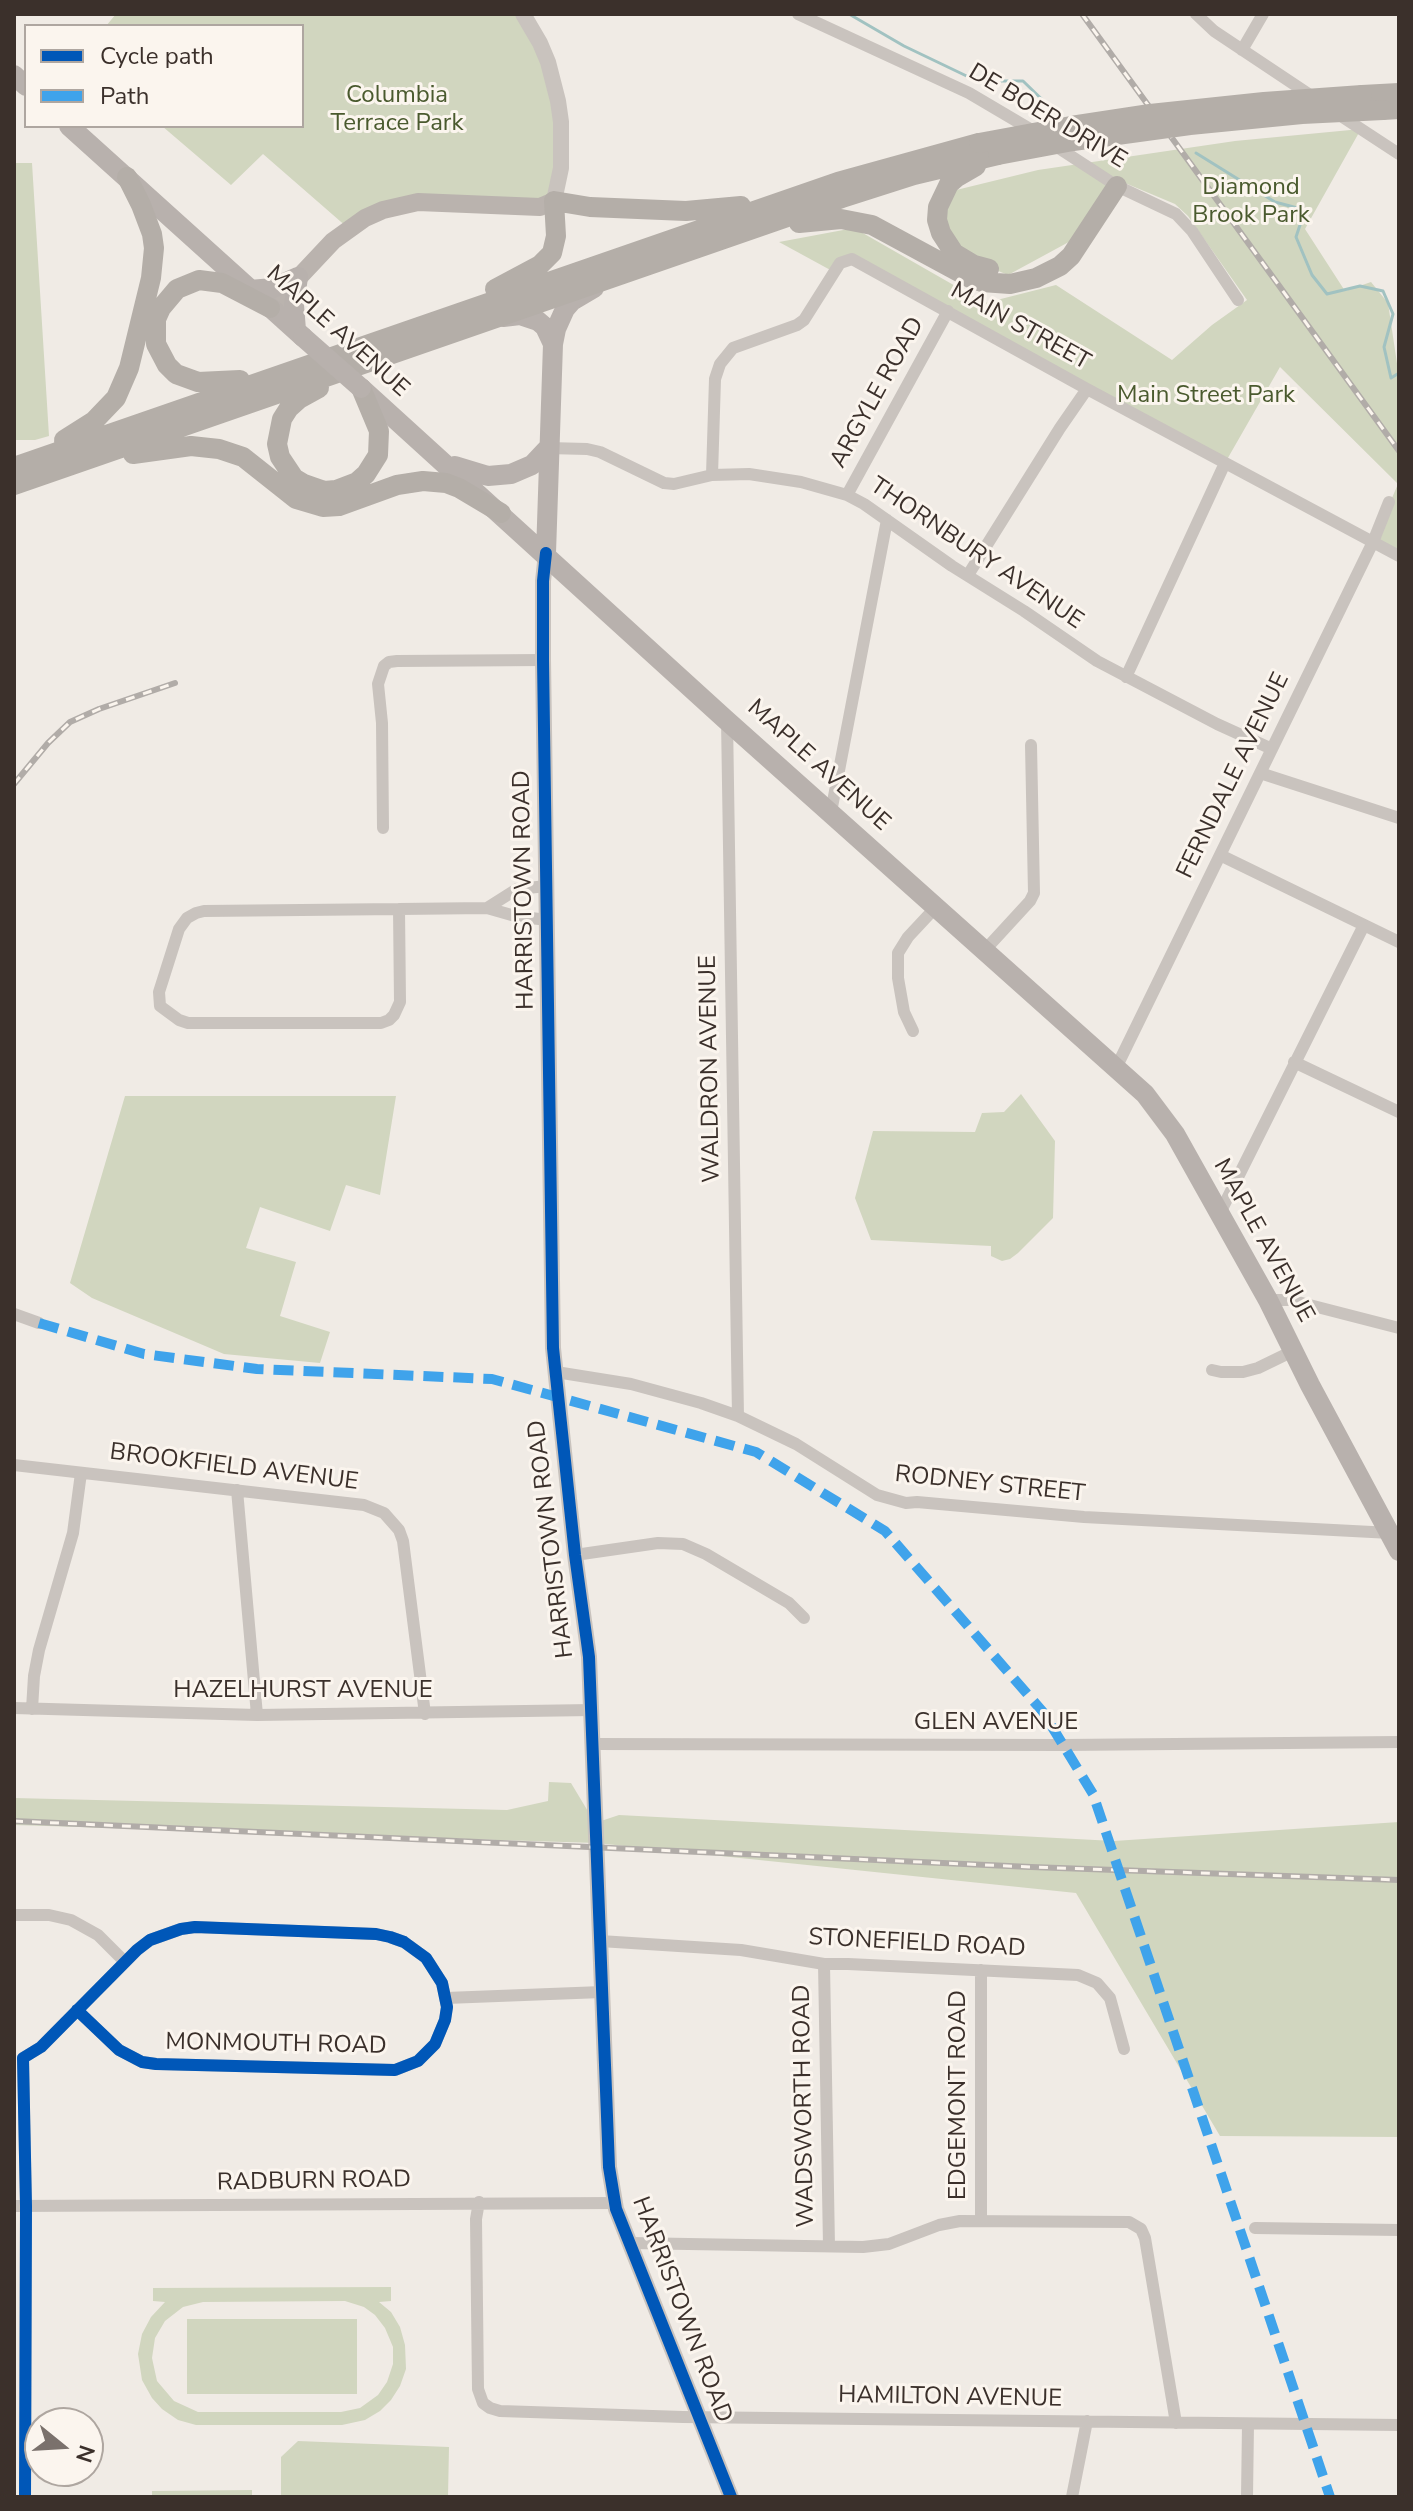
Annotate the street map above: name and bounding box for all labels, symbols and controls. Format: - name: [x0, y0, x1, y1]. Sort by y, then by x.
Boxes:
- legend: [24, 24, 304, 128]
- text: Cycle path: [100, 40, 214, 72]
- street label: DE BOER DRIVE: [963, 58, 1131, 176]
- text: Path: [100, 80, 149, 112]
- park label: Columbia Terrace Park: [331, 82, 463, 138]
- park label: Diamond Brook Park: [1192, 174, 1310, 230]
- street label: MAPLE AVENUE: [260, 260, 414, 404]
- street label: MAIN STREET: [945, 277, 1095, 377]
- street label: ARGYLE ROAD: [825, 313, 931, 473]
- park label: Main Street Park: [1117, 382, 1295, 410]
- street label: THORNBURY AVENUE: [864, 472, 1088, 636]
- street label: FERNDALE AVENUE: [1172, 669, 1296, 883]
- street label: MAPLE AVENUE: [741, 694, 895, 838]
- street label: HARRISTOWN ROAD: [509, 770, 541, 1010]
- street label: WALDRON AVENUE: [695, 955, 727, 1183]
- street label: MAPLE AVENUE: [1206, 1154, 1320, 1328]
- street label: HARRISTOWN ROAD: [523, 1418, 581, 1660]
- street label: BROOKFIELD AVENUE: [108, 1438, 360, 1498]
- street label: RODNEY STREET: [893, 1461, 1087, 1509]
- street label: HAZELHURST AVENUE: [173, 1677, 433, 1705]
- street label: GLEN AVENUE: [914, 1709, 1078, 1737]
- street label: STONEFIELD ROAD: [808, 1924, 1026, 1964]
- street label: WADSWORTH ROAD: [788, 1984, 822, 2228]
- street label: EDGEMONT ROAD: [945, 1990, 973, 2200]
- street label: MONMOUTH ROAD: [165, 2029, 387, 2061]
- street label: RADBURN ROAD: [217, 2166, 411, 2198]
- street label: HARRISTOWN ROAD: [625, 2193, 737, 2427]
- street label: HAMILTON AVENUE: [838, 2382, 1062, 2414]
- north arrow: [24, 2407, 104, 2487]
- text: N: [68, 2441, 102, 2466]

